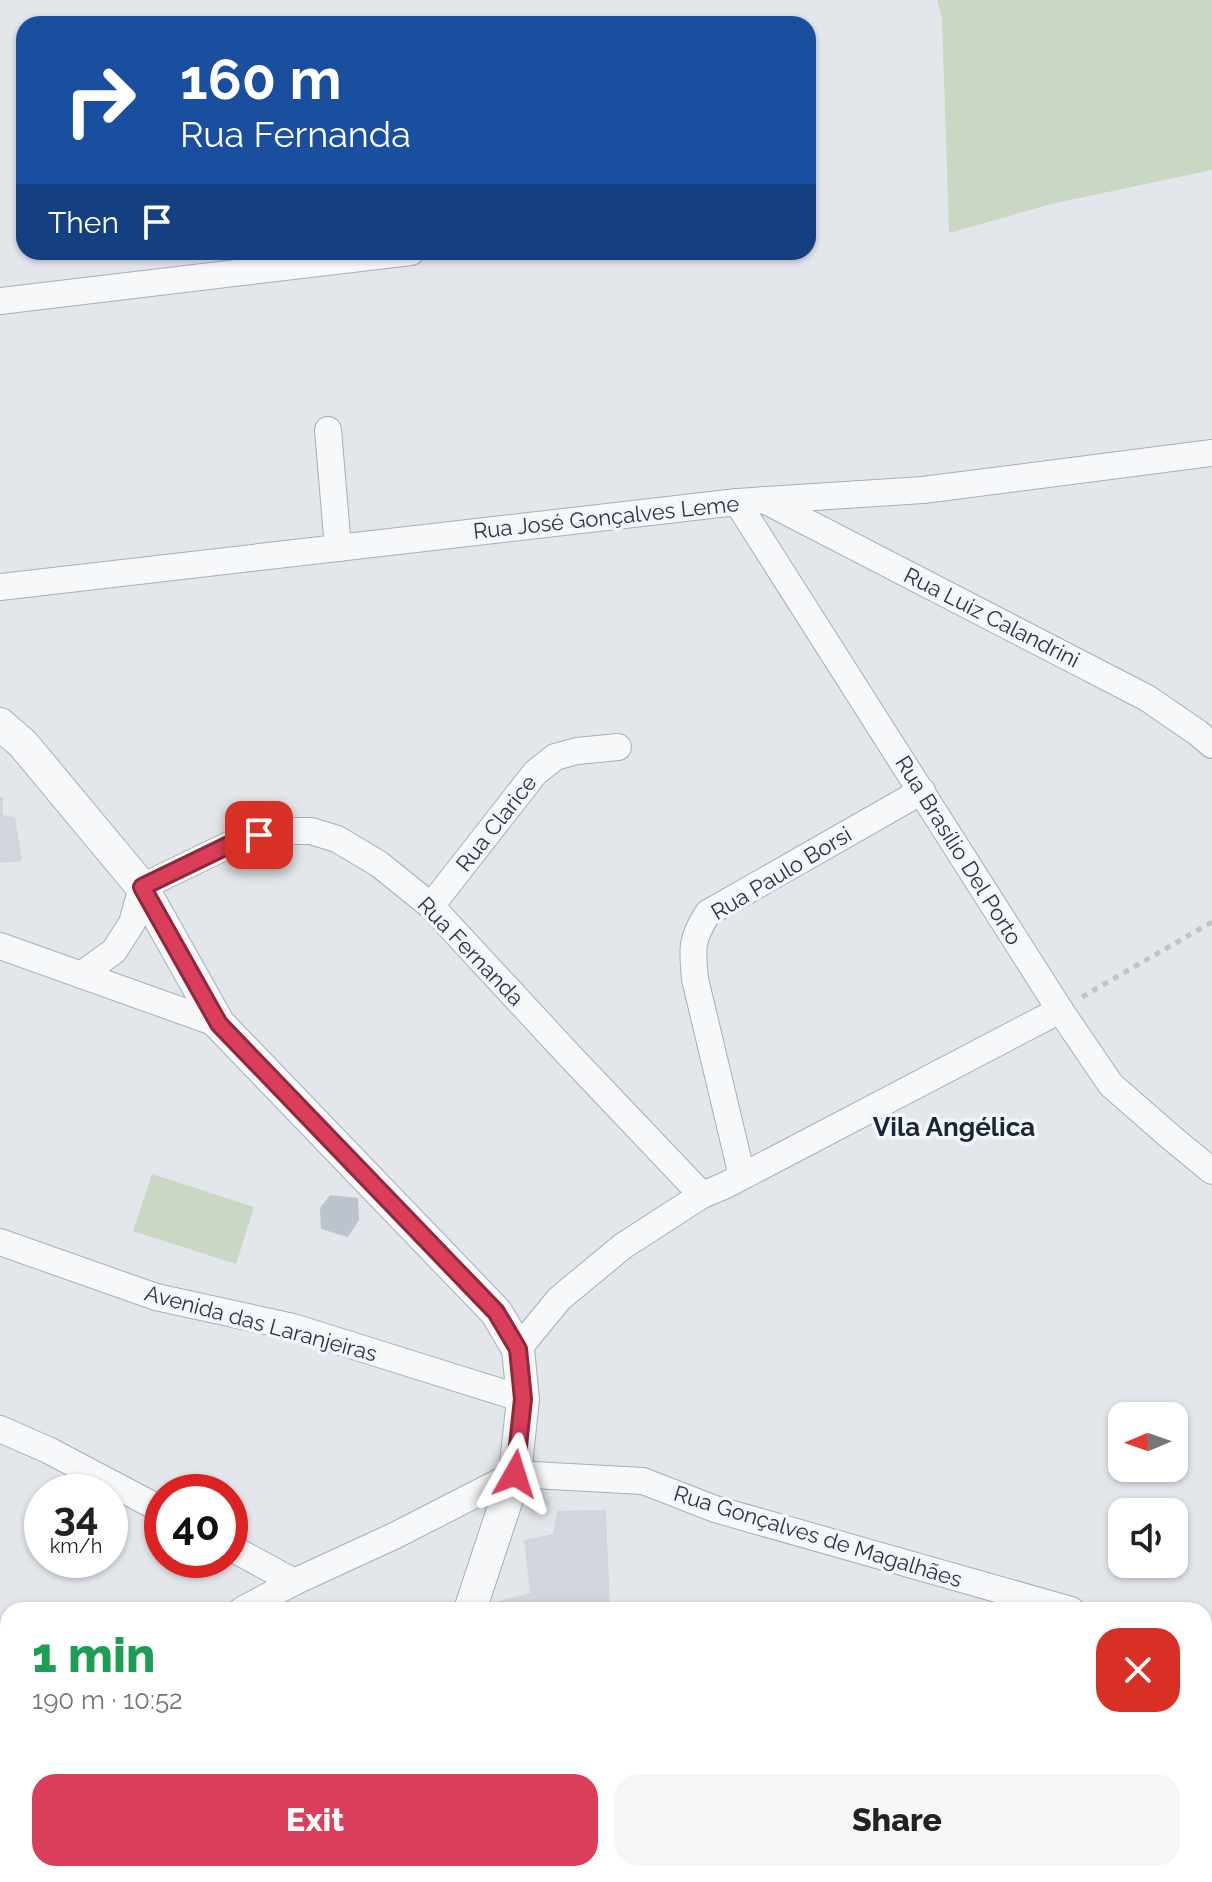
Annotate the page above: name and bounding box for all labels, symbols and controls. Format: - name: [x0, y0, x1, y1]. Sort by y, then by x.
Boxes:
- text: 160 m: [180, 46, 342, 112]
- icon: right: [48, 48, 152, 152]
- text: Rua Fernanda: [180, 113, 411, 155]
- icon: arrive: [135, 200, 179, 244]
- text: Then: [48, 205, 119, 240]
- street label: Rua José Gonçalves Leme: [472, 490, 740, 544]
- street label: Rua Luiz Calandrini: [900, 561, 1084, 673]
- street label: Rua Brasílio Del Porto: [890, 751, 1028, 949]
- street label: Rua Clarice: [450, 769, 542, 876]
- pin: [225, 801, 293, 869]
- icon: arrive: [237, 813, 281, 857]
- street label: Rua Paulo Borsi: [706, 821, 856, 925]
- street label: Rua Fernanda: [413, 891, 529, 1011]
- district label: Vila Angélica: [873, 1112, 1035, 1142]
- street label: Avenida das Laranjeiras: [142, 1279, 380, 1367]
- north arrow: [1108, 1402, 1188, 1482]
- map controls: [1108, 1402, 1188, 1578]
- position arrow: [473, 1432, 557, 1516]
- speed limit sign: 40: [144, 1474, 248, 1578]
- street label: Rua Gonçalves de Magalhães: [671, 1480, 965, 1592]
- text: 34: [53, 1492, 99, 1539]
- button: sound: [1108, 1498, 1188, 1578]
- text: km/h: [50, 1534, 102, 1558]
- text: 1 min: [32, 1627, 155, 1683]
- button: close: [1096, 1628, 1180, 1712]
- text: 190 m · 10:52: [32, 1685, 183, 1715]
- button: Exit: [32, 1774, 598, 1866]
- button: Share: [614, 1774, 1180, 1866]

